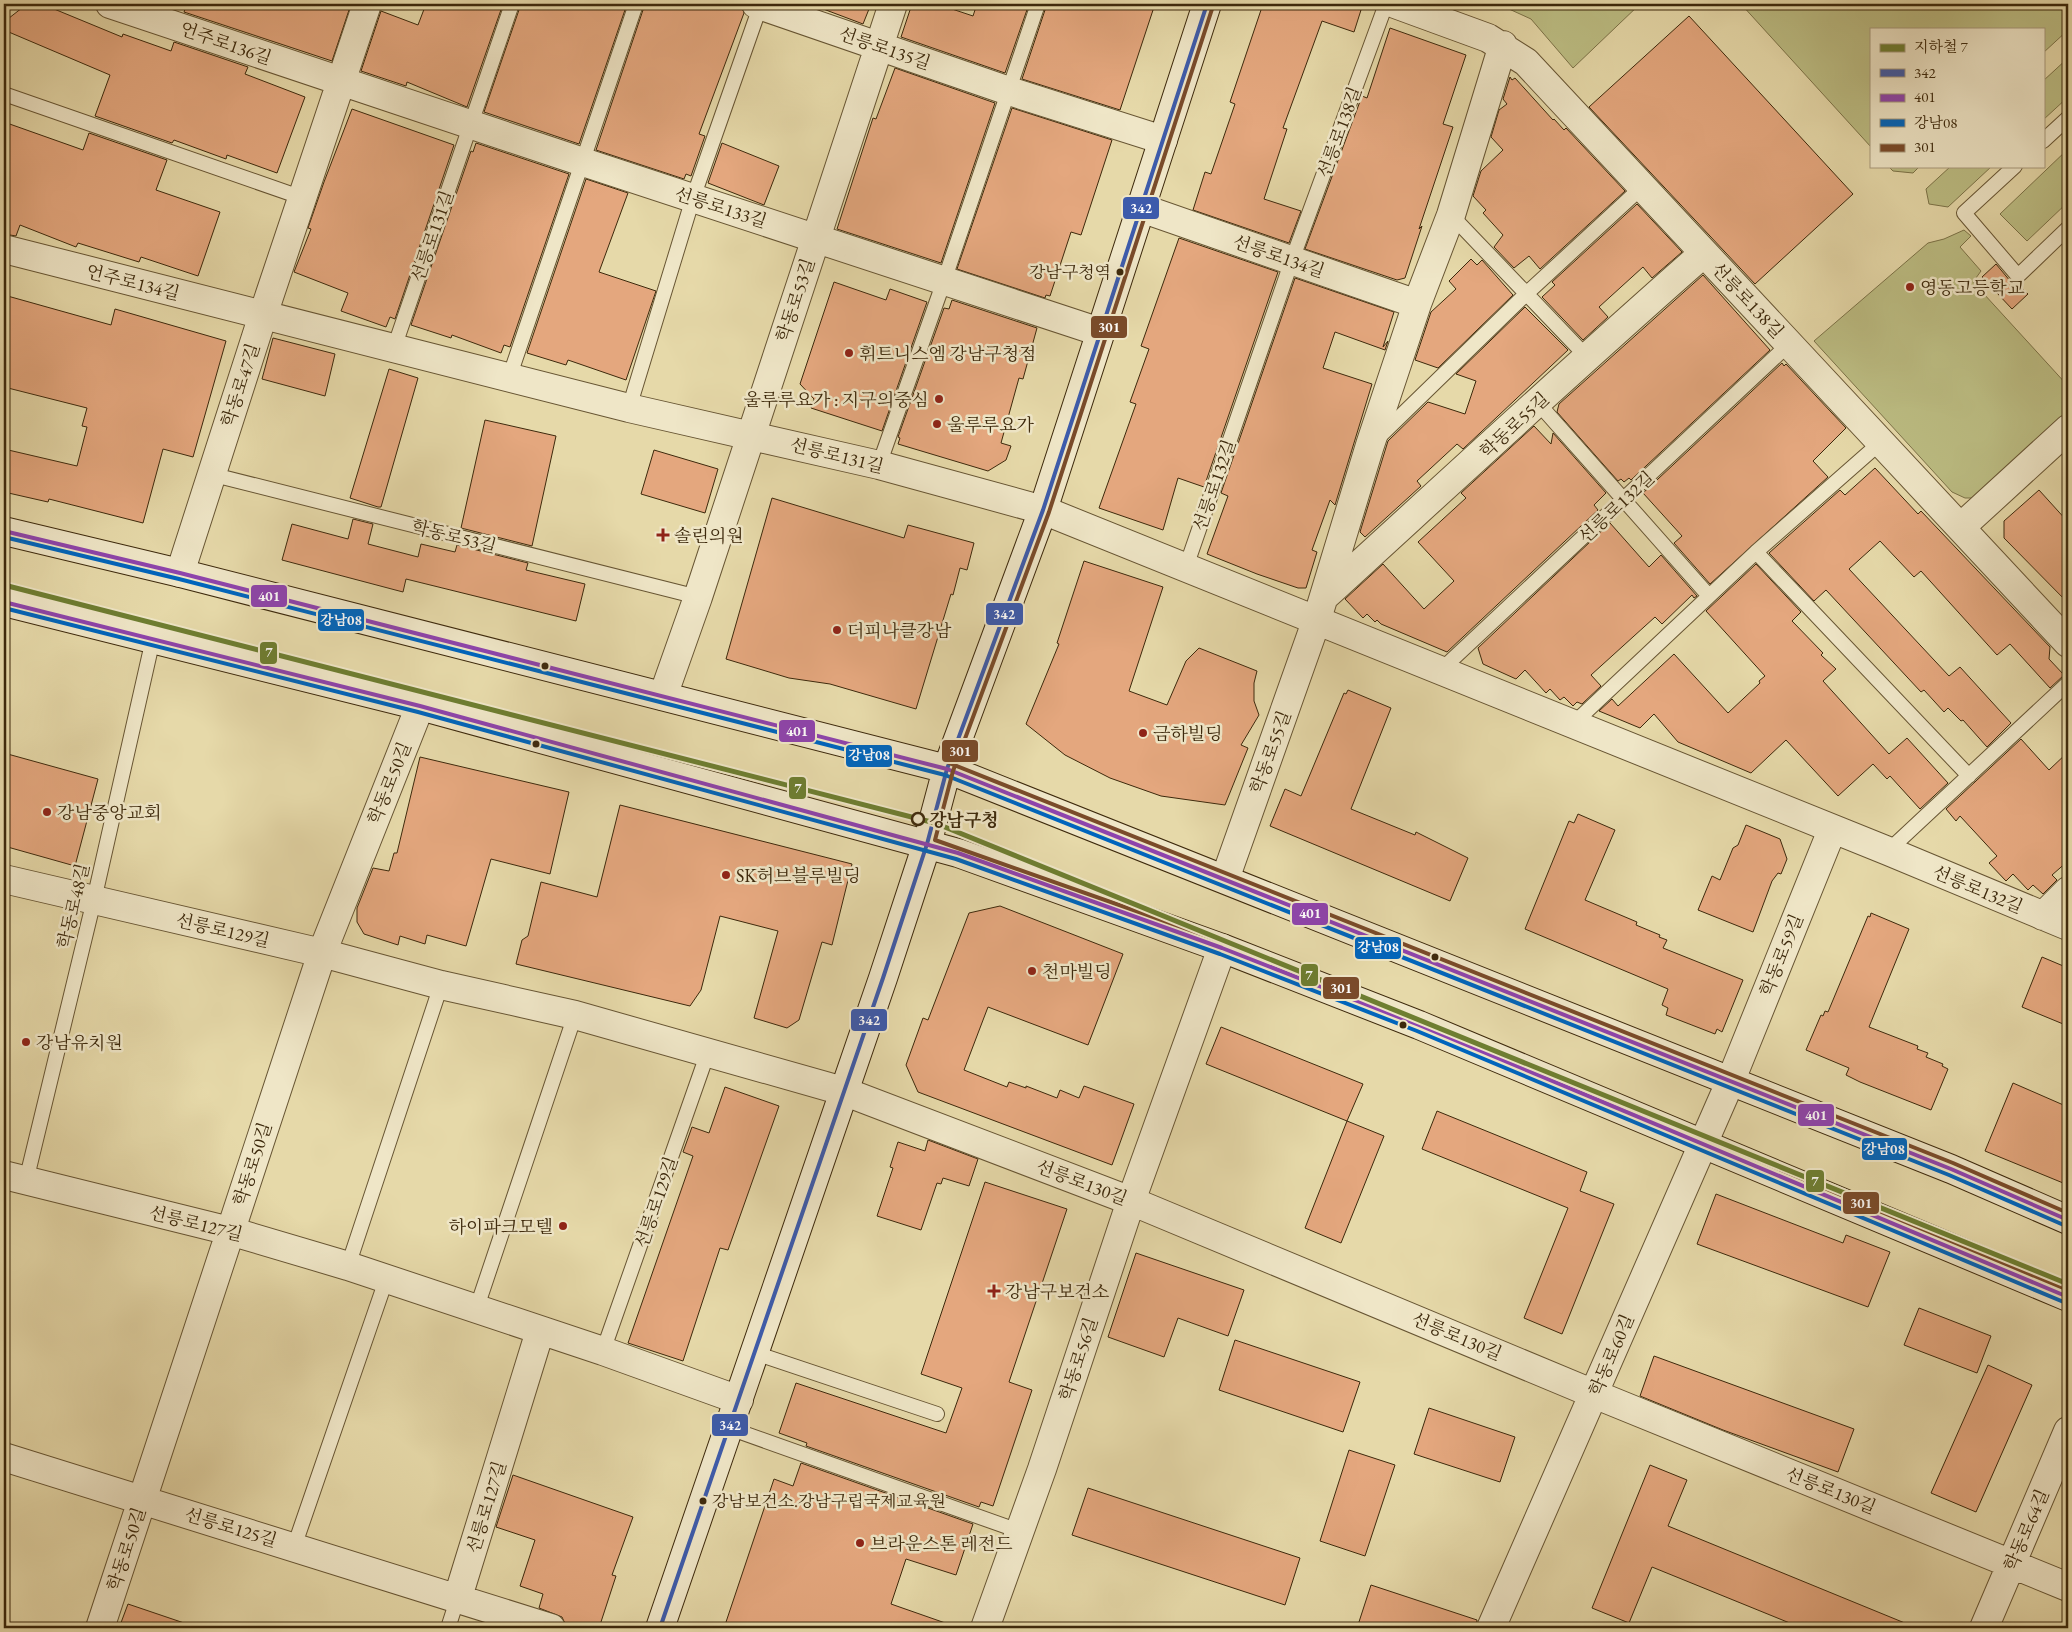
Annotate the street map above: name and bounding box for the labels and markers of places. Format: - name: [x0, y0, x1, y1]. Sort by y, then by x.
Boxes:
- place label: 강남구청역: [1029, 261, 1111, 283]
- marker: 강남구청역: [1115, 267, 1125, 277]
- place label: 영동고등학교: [1920, 276, 2025, 299]
- marker: 영동고등학교: [1904, 281, 1916, 293]
- place label: 휘트니스엠 강남구청점: [859, 342, 1036, 365]
- marker: 휘트니스엠 강남구청점: [843, 347, 855, 359]
- place label: 울루루요가 : 지구의중심: [743, 388, 929, 411]
- marker: 울루루요가 : 지구의중심: [933, 393, 945, 405]
- place label: 울루루요가: [947, 413, 1035, 436]
- marker: 울루루요가: [931, 418, 943, 430]
- place label: 솔린의원: [674, 524, 744, 547]
- marker: 솔린의원: [656, 528, 670, 542]
- place label: 더피나클강남: [847, 619, 952, 642]
- marker: 더피나클강남: [831, 624, 843, 636]
- unlabelled marker: [540, 661, 550, 671]
- place label: 금하빌딩: [1153, 722, 1223, 745]
- marker: 금하빌딩: [1137, 727, 1149, 739]
- unlabelled marker: [531, 739, 541, 749]
- place label: 강남중앙교회: [57, 801, 161, 824]
- marker: 강남중앙교회: [41, 806, 53, 818]
- place label: 강남구청: [929, 808, 999, 831]
- marker: 강남구청: [911, 812, 925, 826]
- place label: SK허브블루빌딩: [736, 864, 861, 887]
- marker: SK허브블루빌딩: [720, 869, 732, 881]
- unlabelled marker: [1430, 952, 1440, 962]
- place label: 천마빌딩: [1042, 960, 1112, 983]
- marker: 천마빌딩: [1026, 965, 1038, 977]
- unlabelled marker: [1398, 1020, 1408, 1030]
- place label: 강남유치원: [36, 1031, 123, 1054]
- marker: 강남유치원: [20, 1036, 32, 1048]
- place label: 하이파크모텔: [449, 1215, 553, 1238]
- marker: 하이파크모텔: [557, 1220, 569, 1232]
- place label: 강남구보건소: [1005, 1280, 1109, 1303]
- marker: 강남구보건소: [987, 1284, 1001, 1298]
- place label: 강남보건소.강남구립국제교육원: [712, 1490, 946, 1512]
- marker: 강남보건소.강남구립국제교육원: [698, 1496, 708, 1506]
- place label: 브라운스톤 레전드: [870, 1532, 1013, 1555]
- marker: 브라운스톤 레전드: [854, 1537, 866, 1549]

